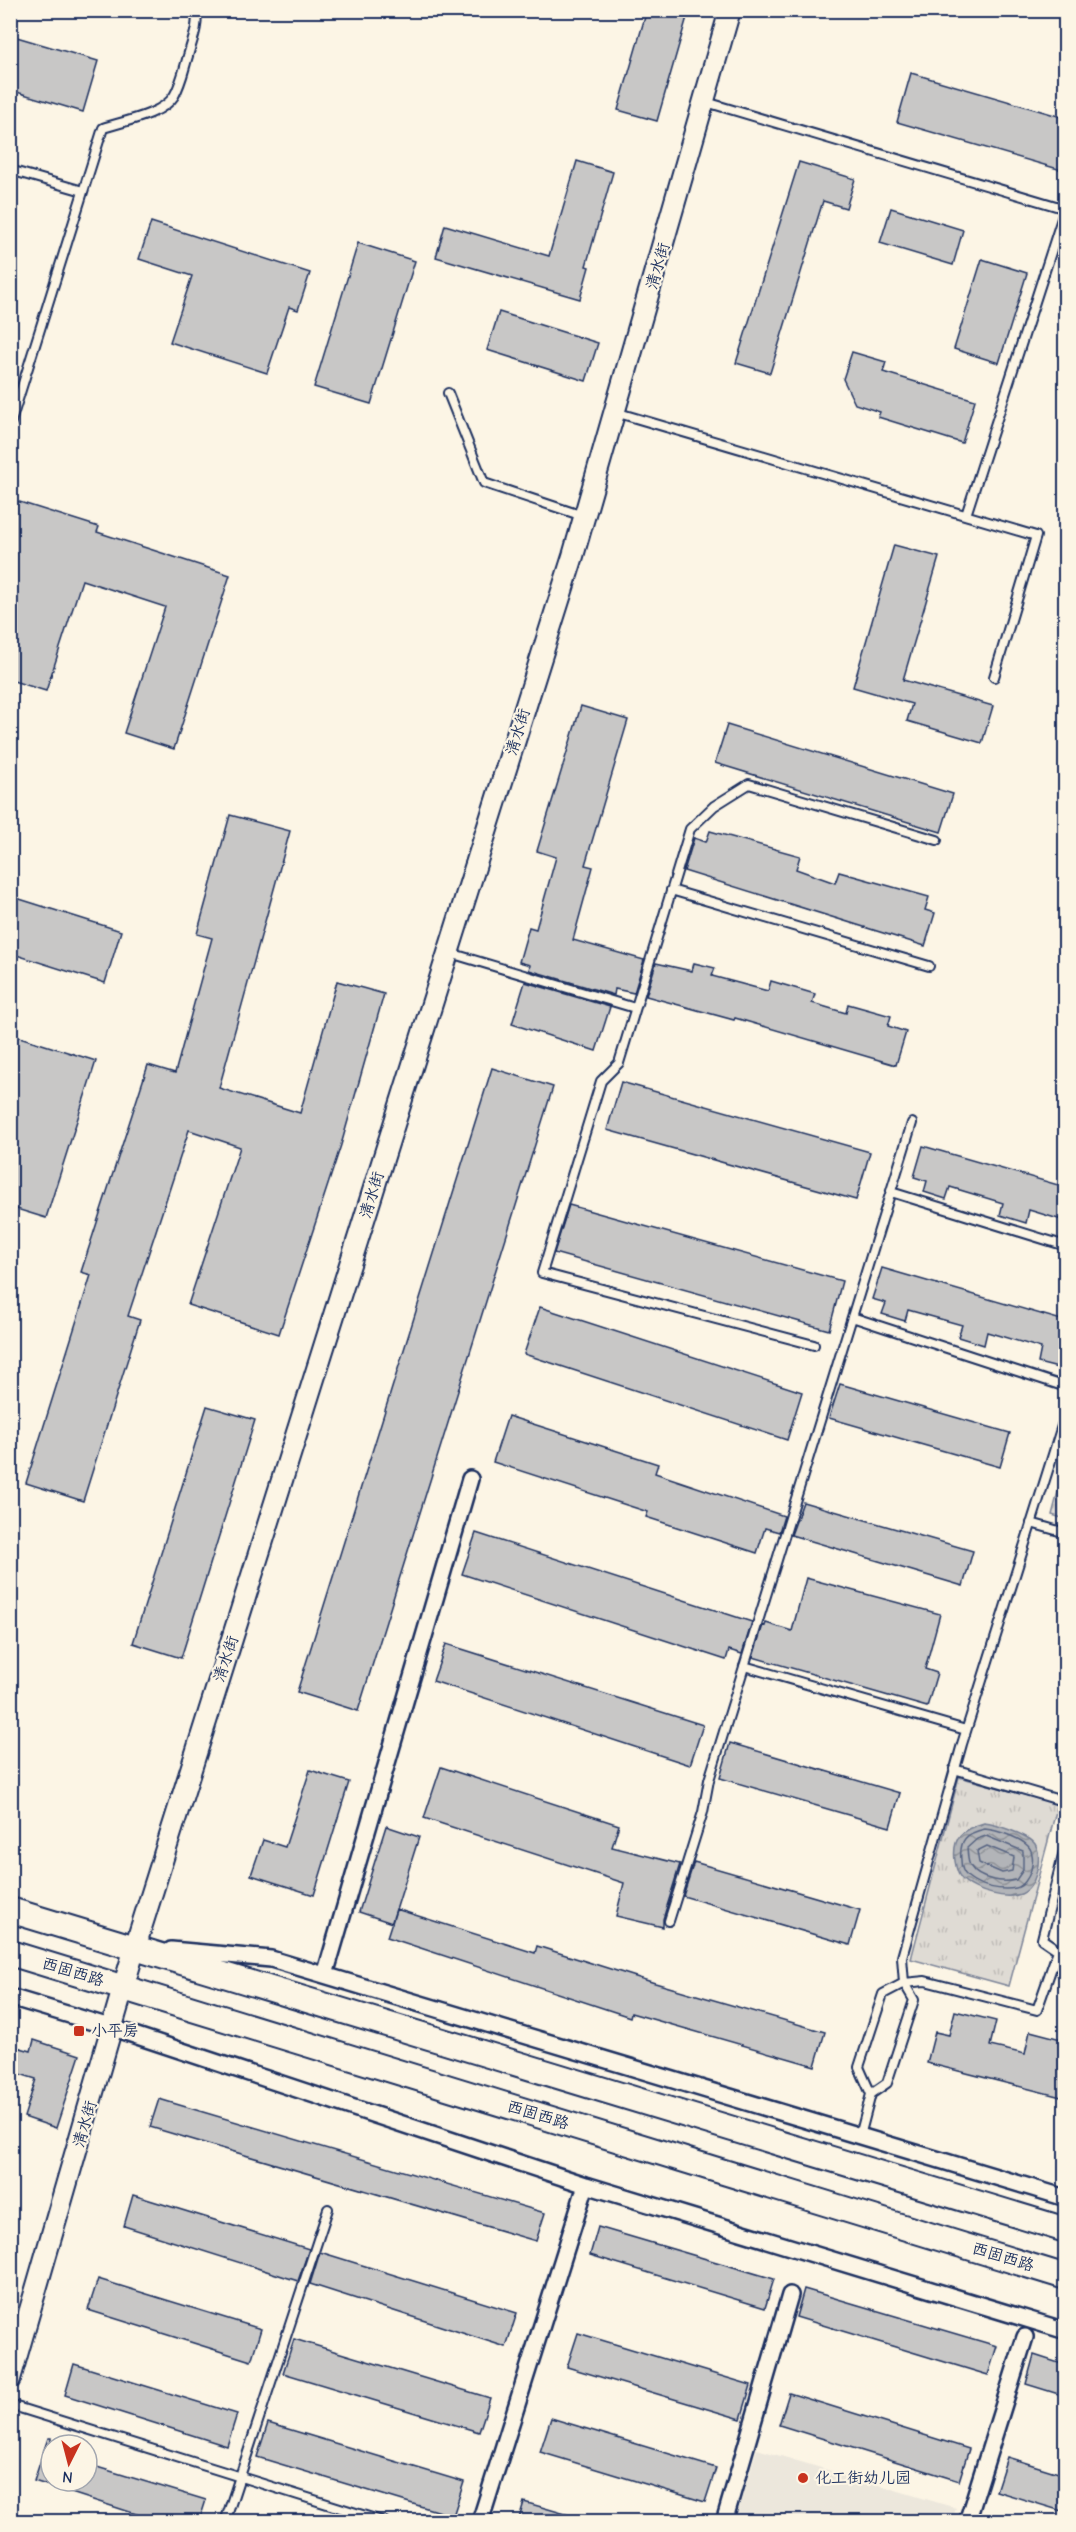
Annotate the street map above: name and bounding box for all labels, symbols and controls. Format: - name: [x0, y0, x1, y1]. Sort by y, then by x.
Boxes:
- street label: 清水街: [643, 240, 673, 292]
- street label: 清水街: [502, 706, 534, 758]
- street label: 清水街: [356, 1169, 388, 1221]
- street label: 清水街: [210, 1633, 242, 1685]
- street label: 西固西路: [40, 1954, 106, 1990]
- place label: 小平房: [91, 2022, 139, 2040]
- marker: 小平房: [72, 2024, 86, 2038]
- street label: 西固西路: [505, 2097, 571, 2133]
- street label: 清水街: [70, 2098, 100, 2150]
- street label: 西固西路: [970, 2239, 1036, 2275]
- north arrow: [39, 2433, 99, 2493]
- text: N: [61, 2467, 74, 2486]
- place label: 化工街幼儿园: [815, 2469, 911, 2487]
- marker: 化工街幼儿园: [796, 2471, 810, 2485]

